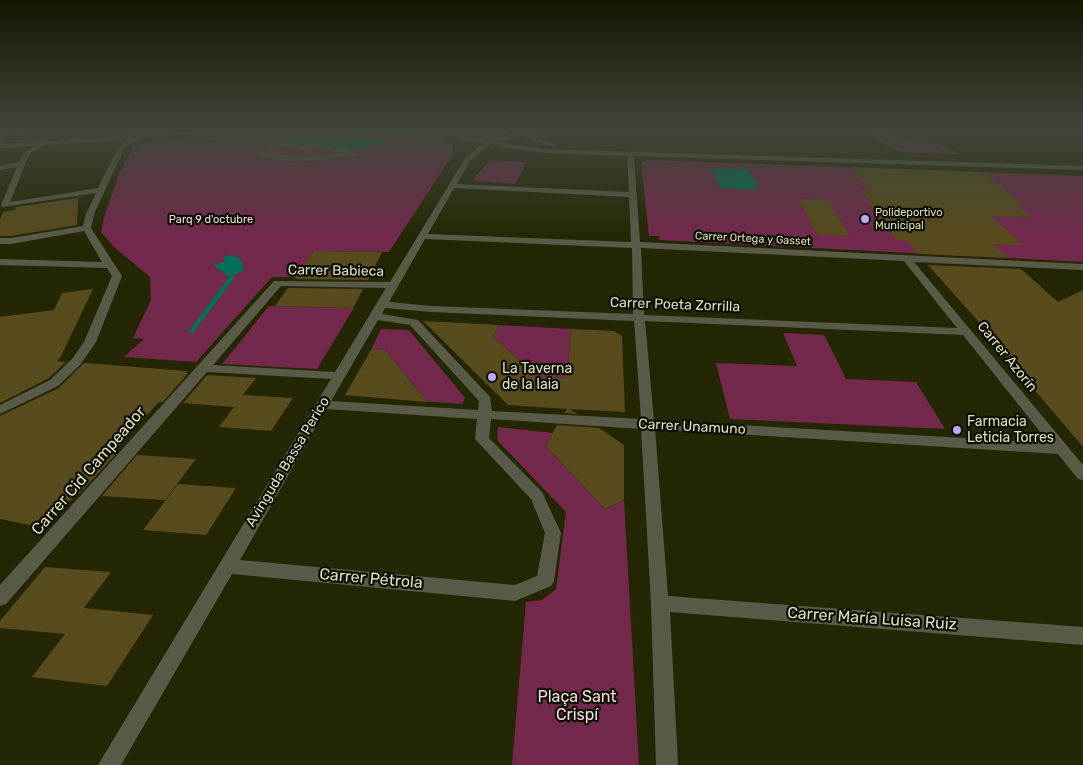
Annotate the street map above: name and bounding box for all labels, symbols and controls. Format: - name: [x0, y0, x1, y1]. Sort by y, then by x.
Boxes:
- place label: Polideportivo Municipal: [875, 206, 943, 232]
- park label: Parq 9 d'octubre: [169, 213, 253, 227]
- marker: Polideportivo Municipal: [859, 213, 871, 225]
- street label: Carrer Ortega y Gasset: [695, 229, 811, 249]
- street label: Carrer Babieca: [288, 262, 384, 280]
- street label: Carrer Poeta Zorrilla: [610, 294, 740, 316]
- street label: Carrer Azorín: [973, 318, 1041, 396]
- place label: La Taverna de la Iaia: [502, 361, 572, 394]
- marker: La Taverna de la Iaia: [486, 371, 498, 383]
- street label: Avinguda Bassa Perico: [243, 394, 333, 530]
- street label: Carrer Cid Campeador: [28, 403, 150, 539]
- place label: Farmacia Leticia Torres: [967, 414, 1054, 447]
- street label: Carrer Unamuno: [638, 416, 746, 438]
- marker: Farmacia Leticia Torres: [951, 424, 963, 436]
- street label: Carrer Pétrola: [319, 565, 423, 593]
- street label: Carrer María Luisa Ruiz: [787, 603, 957, 635]
- park label: Plaça Sant Crispí: [537, 687, 617, 725]

